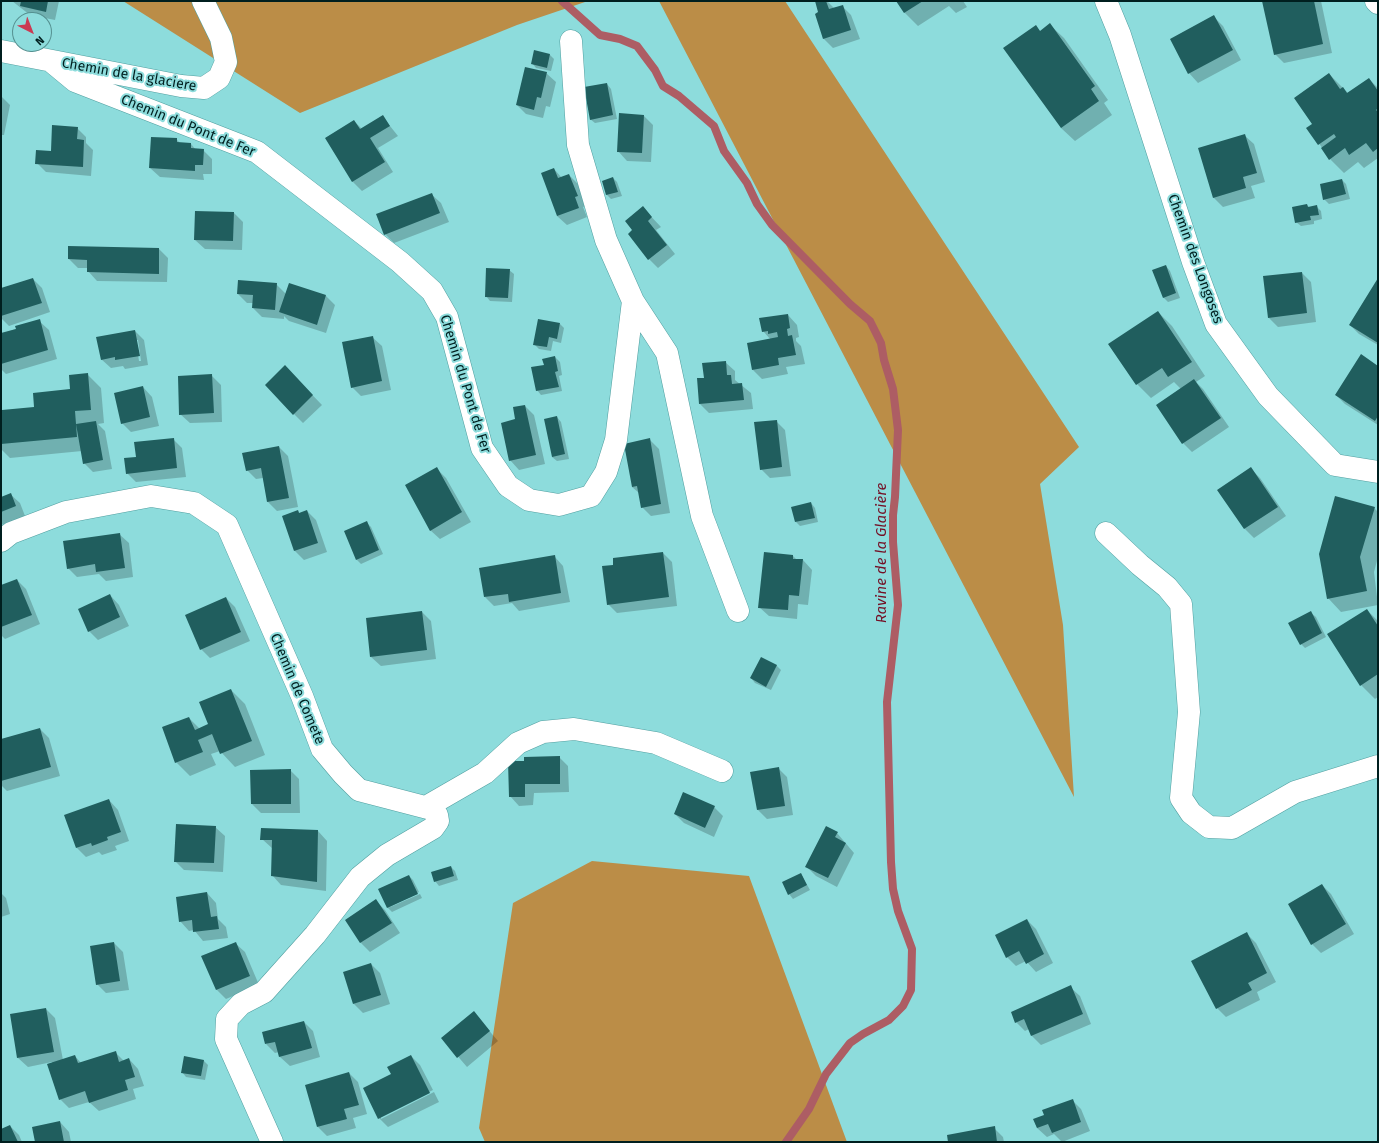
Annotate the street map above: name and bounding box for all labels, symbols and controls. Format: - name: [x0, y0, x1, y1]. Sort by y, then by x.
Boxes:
- north arrow: [12, 12, 52, 52]
- text: N: [33, 33, 47, 48]
- street label: Chemin de la glaciere: [60, 55, 198, 95]
- street label: Chemin du Pont de Fer: [118, 91, 258, 161]
- street label: Chemin des Longoses: [1164, 192, 1226, 326]
- street label: Chemin du Pont de Fer: [436, 313, 494, 455]
- water label: Ravine de la Glacière: [873, 483, 891, 623]
- street label: Chemin de Comete: [266, 631, 328, 747]

